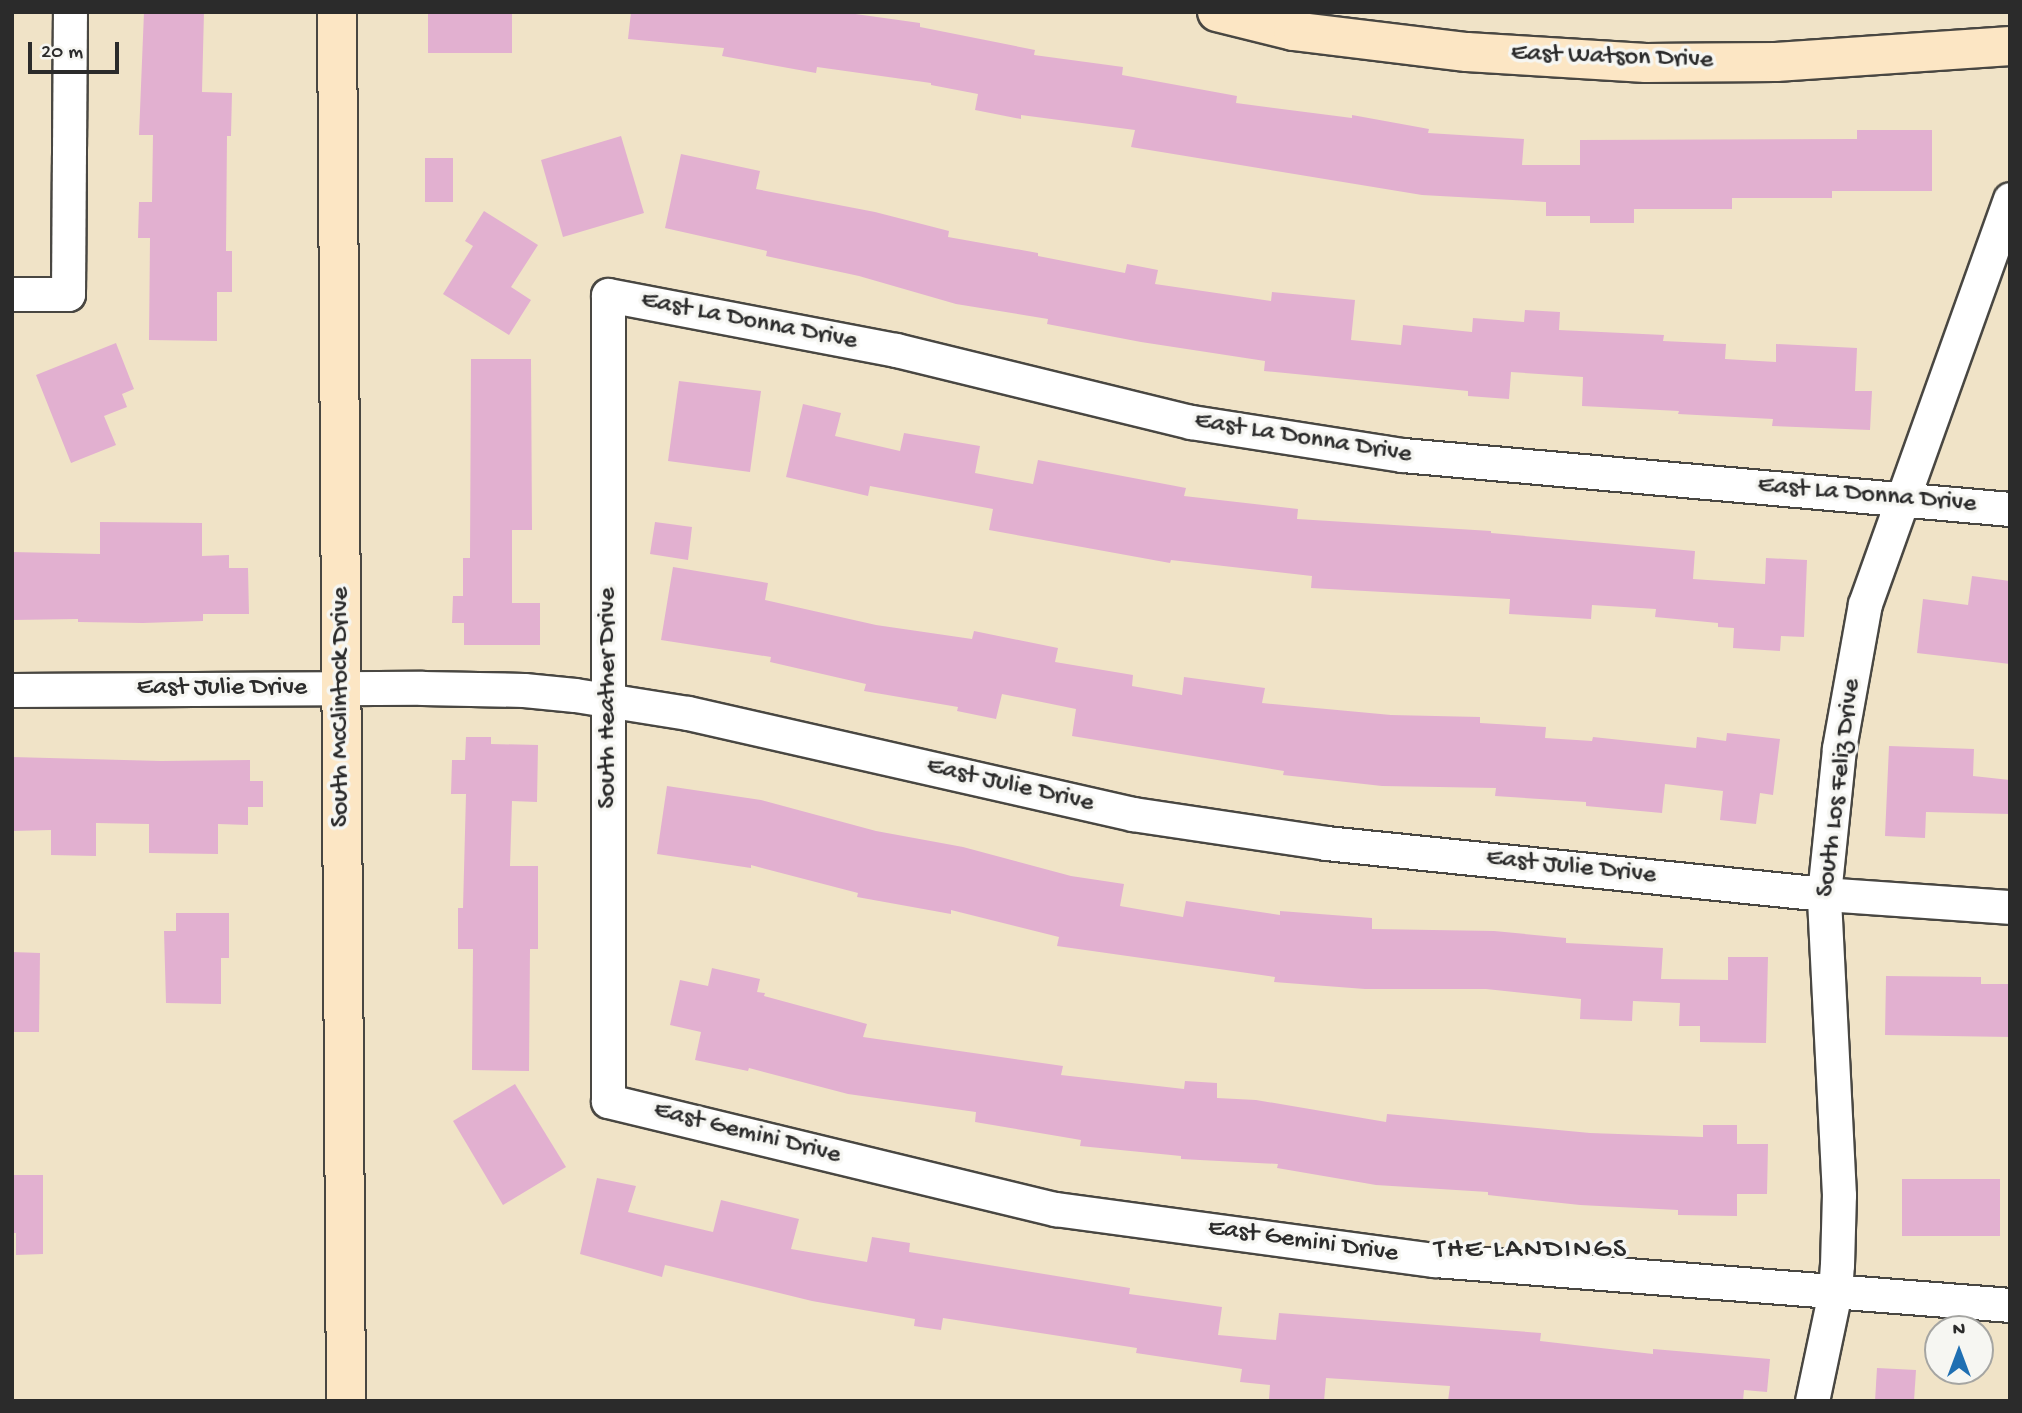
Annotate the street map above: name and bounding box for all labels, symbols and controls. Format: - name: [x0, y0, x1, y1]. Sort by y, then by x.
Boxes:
- scale bar: [32, 28, 122, 72]
- street label: East Watson Drive: [1510, 39, 1714, 77]
- text: 20 m: [41, 41, 83, 66]
- street label: East La Donna Drive: [638, 286, 860, 358]
- street label: East La Donna Drive: [1192, 406, 1414, 472]
- street label: East La Donna Drive: [1756, 471, 1978, 521]
- street label: South McClintock Drive: [326, 587, 358, 827]
- street label: South Heather Drive: [593, 587, 625, 809]
- street label: East Julie Drive: [137, 673, 307, 705]
- street label: South Los Feliz Drive: [1811, 677, 1869, 899]
- street label: East Julie Drive: [923, 752, 1097, 820]
- street label: East Julie Drive: [1485, 844, 1657, 892]
- street label: East Gemini Drive: [650, 1096, 844, 1172]
- street label: East Gemini Drive: [1206, 1213, 1400, 1271]
- district label: THE LANDINGS: [1436, 1234, 1626, 1268]
- north arrow: [1924, 1315, 1994, 1385]
- text: N: [1953, 1319, 1965, 1342]

